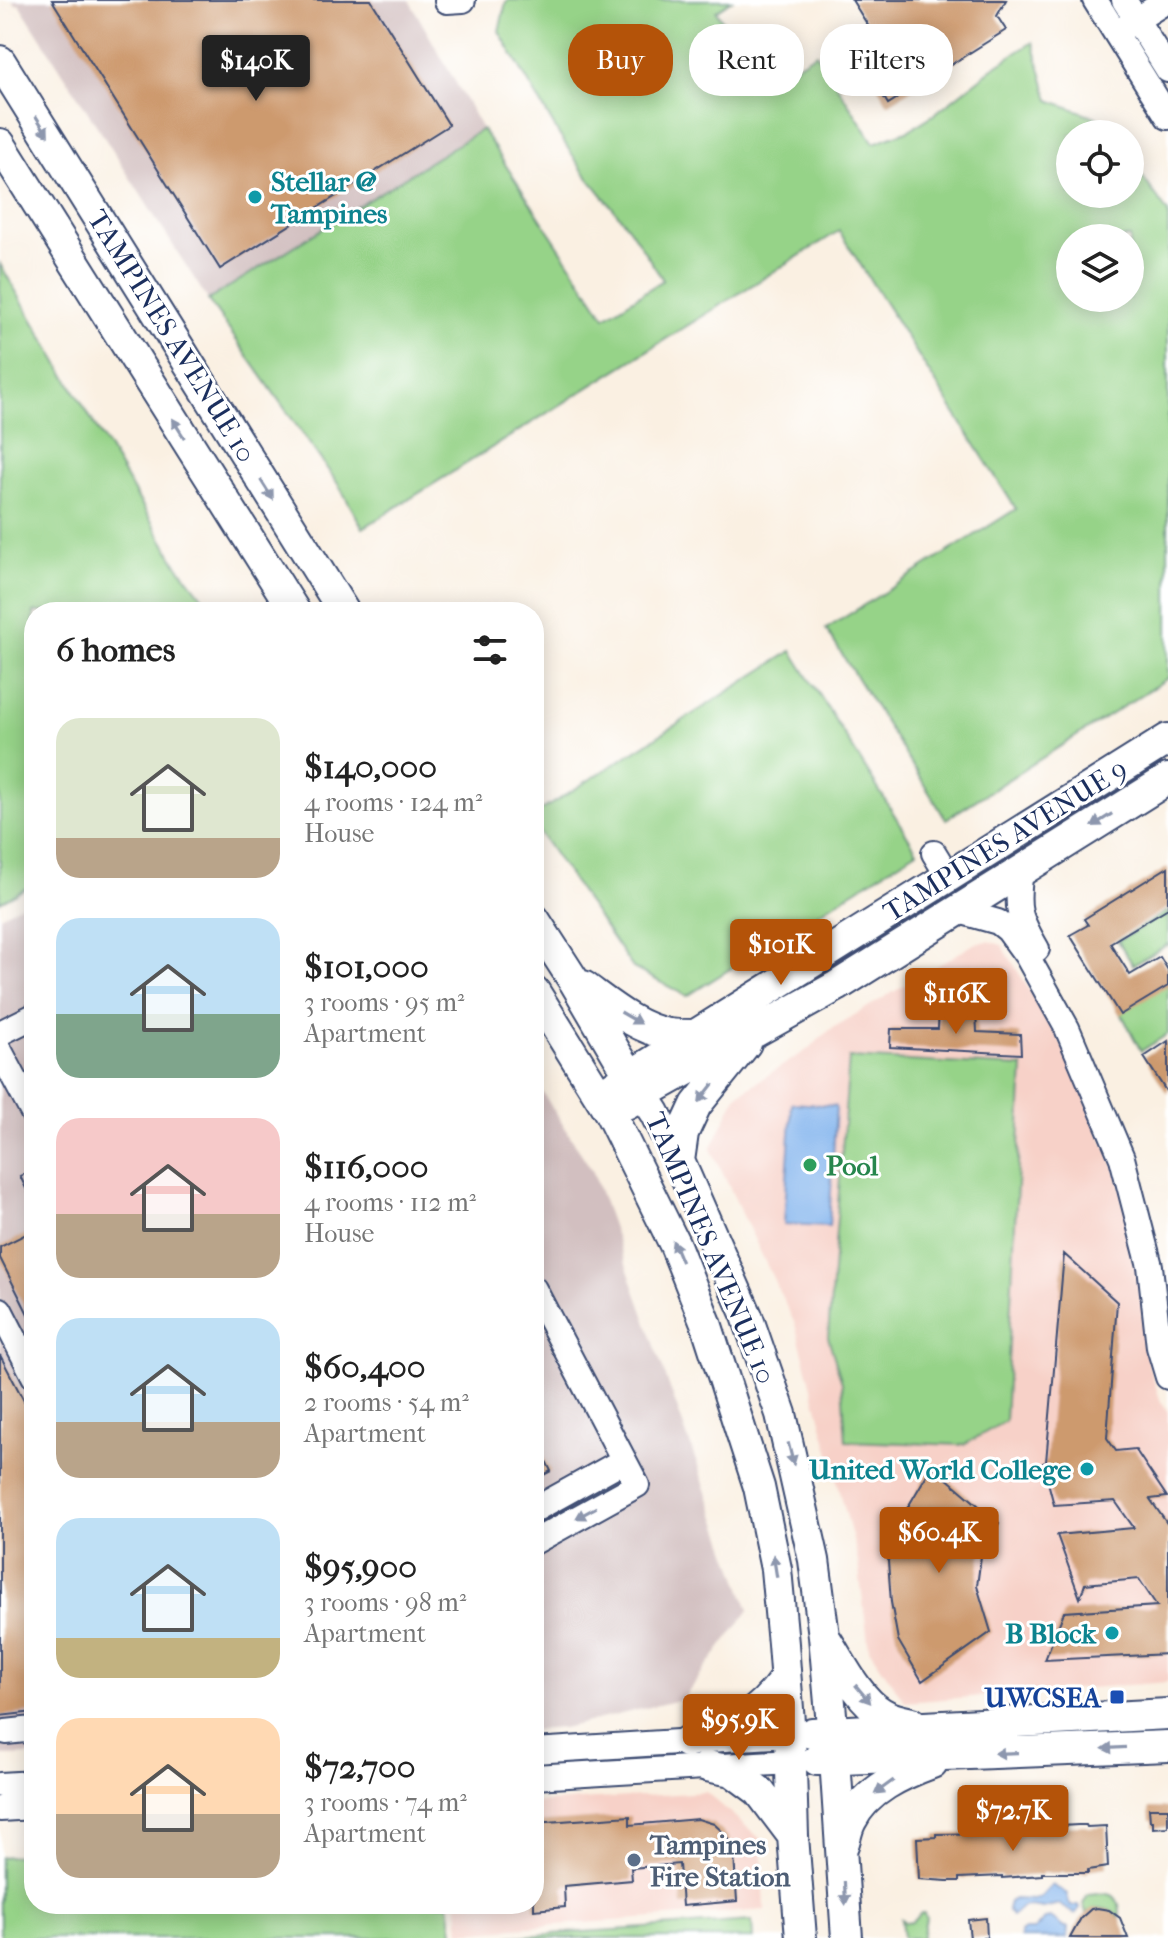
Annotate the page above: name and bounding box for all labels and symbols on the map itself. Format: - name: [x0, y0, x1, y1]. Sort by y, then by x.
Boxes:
- pin: $140K: [200, 35, 312, 103]
- one-way arrow: [34, 116, 49, 137]
- place label: Stellar @ Tampines: [270, 165, 387, 230]
- marker: Stellar @ Tampines: [246, 188, 264, 206]
- street label: TAMPINES AVENUE 10: [81, 204, 263, 468]
- one-way arrow: [171, 417, 186, 438]
- one-way arrow: [260, 479, 274, 501]
- street label: TAMPINES AVENUE 9: [877, 752, 1133, 928]
- one-way arrow: [1091, 813, 1113, 827]
- pin: $101K: [725, 919, 837, 987]
- pin: $116K: [900, 968, 1012, 1036]
- one-way arrow: [620, 1011, 642, 1025]
- one-way arrow: [698, 1083, 715, 1103]
- street label: TAMPINES AVENUE 10: [639, 1107, 783, 1389]
- place label: Pool: [826, 1149, 878, 1182]
- marker: Pool: [801, 1156, 819, 1174]
- one-way arrow: [670, 1239, 683, 1262]
- one-way arrow: [785, 1441, 797, 1466]
- place label: United World College: [809, 1453, 1071, 1486]
- marker: United World College: [1078, 1460, 1096, 1478]
- one-way arrow: [574, 1506, 597, 1520]
- pin: $60.4K: [874, 1507, 1004, 1575]
- one-way arrow: [768, 1553, 781, 1578]
- place label: B Block: [1005, 1617, 1098, 1650]
- marker: B Block: [1103, 1624, 1121, 1642]
- place label: UWCSEA: [984, 1681, 1102, 1714]
- one-way arrow: [854, 1684, 871, 1704]
- marker: UWCSEA: [1108, 1688, 1126, 1706]
- pin: $95.9K: [674, 1694, 804, 1762]
- one-way arrow: [1101, 1742, 1126, 1755]
- one-way arrow: [993, 1746, 1018, 1759]
- one-way arrow: [873, 1779, 894, 1794]
- pin: $72.7K: [948, 1785, 1078, 1853]
- place label: Tampines Fire Station: [649, 1828, 791, 1893]
- marker: Tampines Fire Station: [625, 1851, 643, 1869]
- one-way arrow: [838, 1881, 851, 1906]

